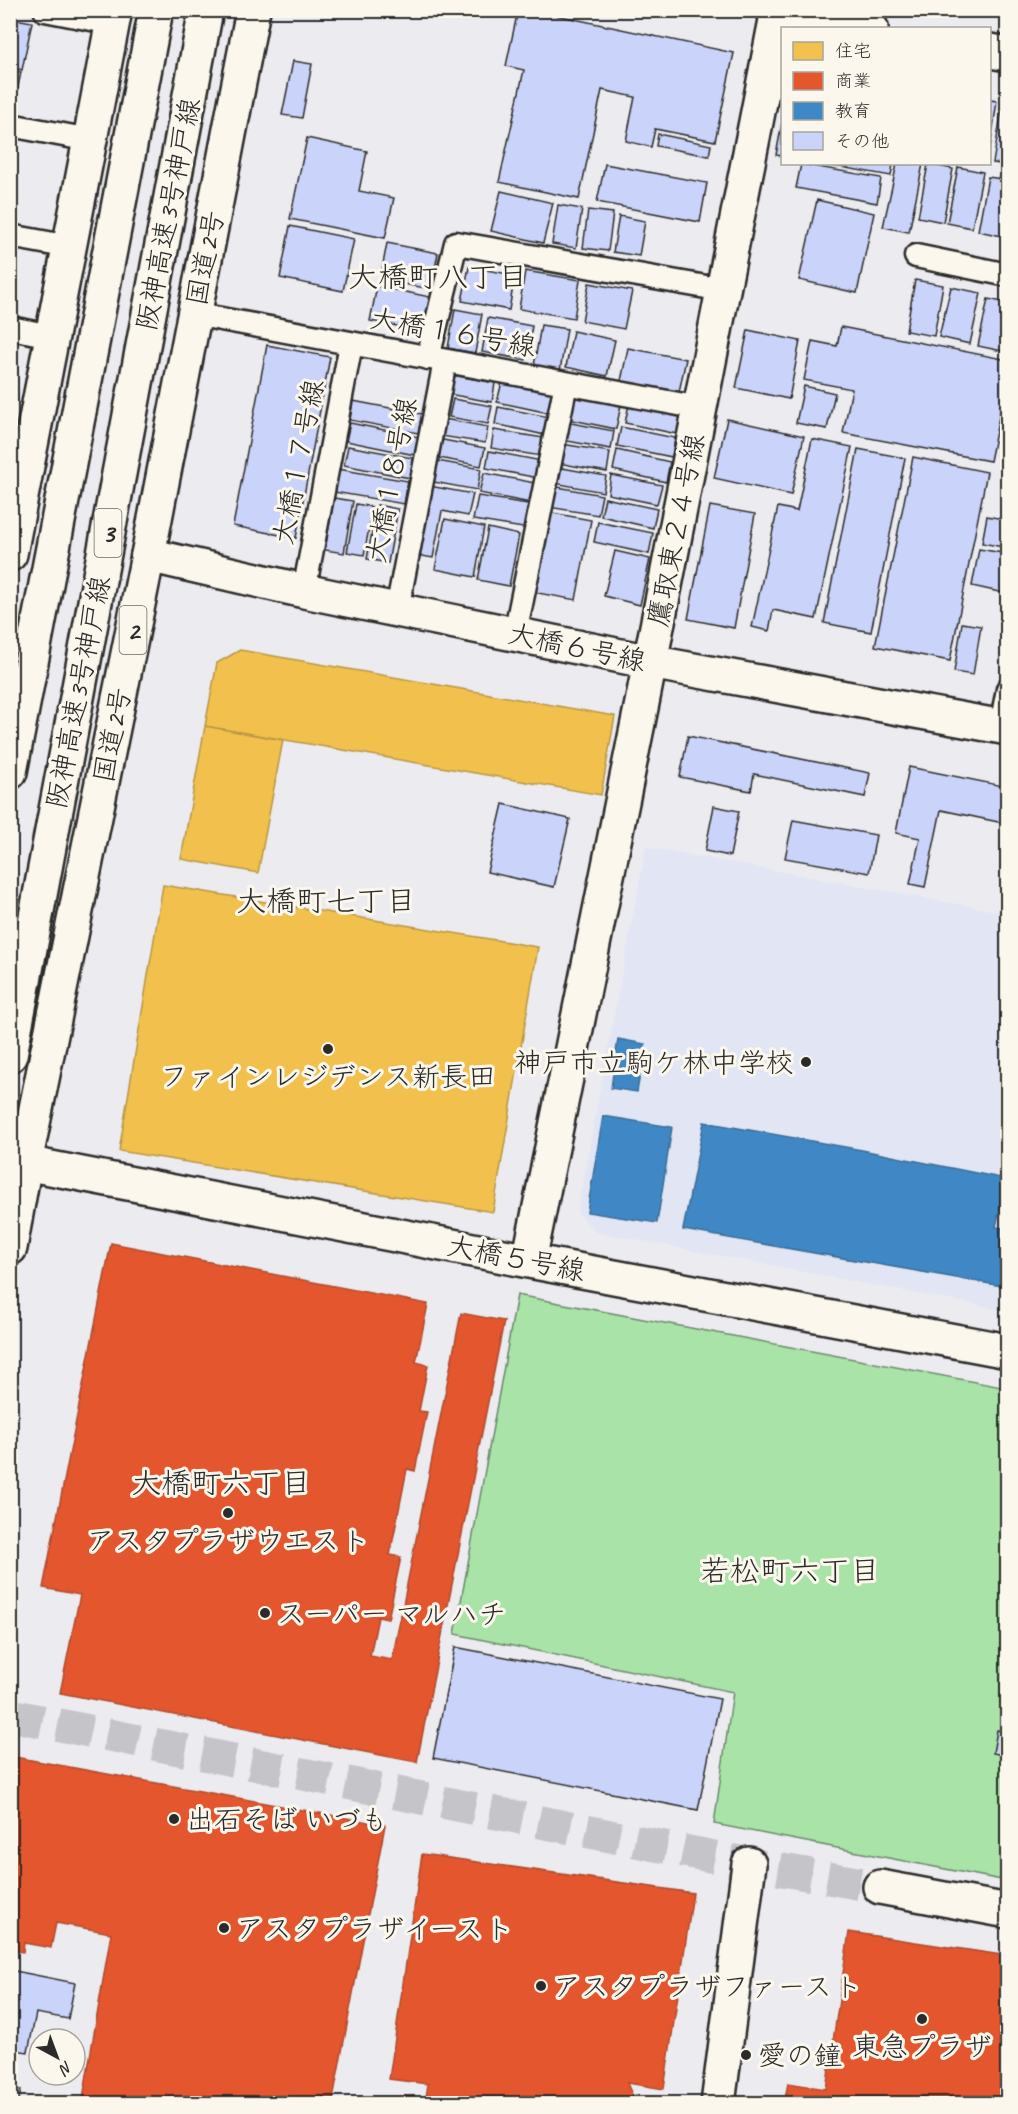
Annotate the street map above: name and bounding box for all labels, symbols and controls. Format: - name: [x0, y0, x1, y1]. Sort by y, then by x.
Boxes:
- legend: [781, 27, 991, 165]
- text: 住宅: [835, 40, 871, 62]
- text: 商業: [835, 70, 871, 92]
- street label: 阪神高速3号神戸線: [128, 95, 208, 333]
- text: 教育: [835, 100, 871, 122]
- text: その他: [835, 130, 889, 152]
- street label: 国道2号: [179, 207, 231, 309]
- district label: 大橋町八丁目: [348, 258, 528, 296]
- street label: 大橋１６号線: [367, 300, 539, 364]
- street label: 大橋１７号線: [265, 376, 331, 548]
- street label: 大橋１８号線: [358, 394, 424, 566]
- street label: 鷹取東２４号線: [640, 430, 712, 630]
- road number: 3: [94, 509, 122, 557]
- street label: 阪神高速3号神戸線: [38, 573, 118, 811]
- road number: 2: [120, 606, 146, 654]
- street label: 大橋６号線: [505, 615, 649, 679]
- street label: 国道2号: [86, 684, 138, 786]
- district label: 大橋町七丁目: [236, 882, 416, 920]
- marker: ファインレジデンス新長田: [321, 1042, 335, 1056]
- place label: 神戸市立駒ケ林中学校: [514, 1045, 794, 1080]
- marker: 神戸市立駒ケ林中学校: [799, 1055, 813, 1069]
- place label: ファインレジデンス新長田: [160, 1059, 496, 1094]
- street label: 大橋５号線: [444, 1227, 588, 1289]
- district label: 大橋町六丁目: [131, 1464, 311, 1502]
- marker: アスタプラザウエスト: [221, 1506, 235, 1520]
- place label: アスタプラザウエスト: [87, 1523, 369, 1558]
- district label: 若松町六丁目: [700, 1552, 880, 1590]
- place label: スーパー マルハチ: [277, 1596, 506, 1631]
- marker: スーパー マルハチ: [258, 1606, 272, 1620]
- place label: 出石そば いづも: [186, 1802, 389, 1837]
- marker: 出石そば いづも: [167, 1812, 181, 1826]
- place label: アスタプラザイースト: [236, 1911, 513, 1946]
- marker: アスタプラザイースト: [217, 1921, 231, 1935]
- place label: アスタプラザファースト: [553, 1969, 862, 2004]
- marker: アスタプラザファースト: [534, 1979, 548, 1993]
- marker: 東急プラザ: [915, 2012, 929, 2026]
- north arrow: [27, 2027, 87, 2087]
- place label: 東急プラザ: [852, 2029, 992, 2064]
- place label: 愛の鐘: [758, 2038, 842, 2073]
- marker: 愛の鐘: [739, 2048, 753, 2062]
- text: N: [54, 2057, 76, 2080]

